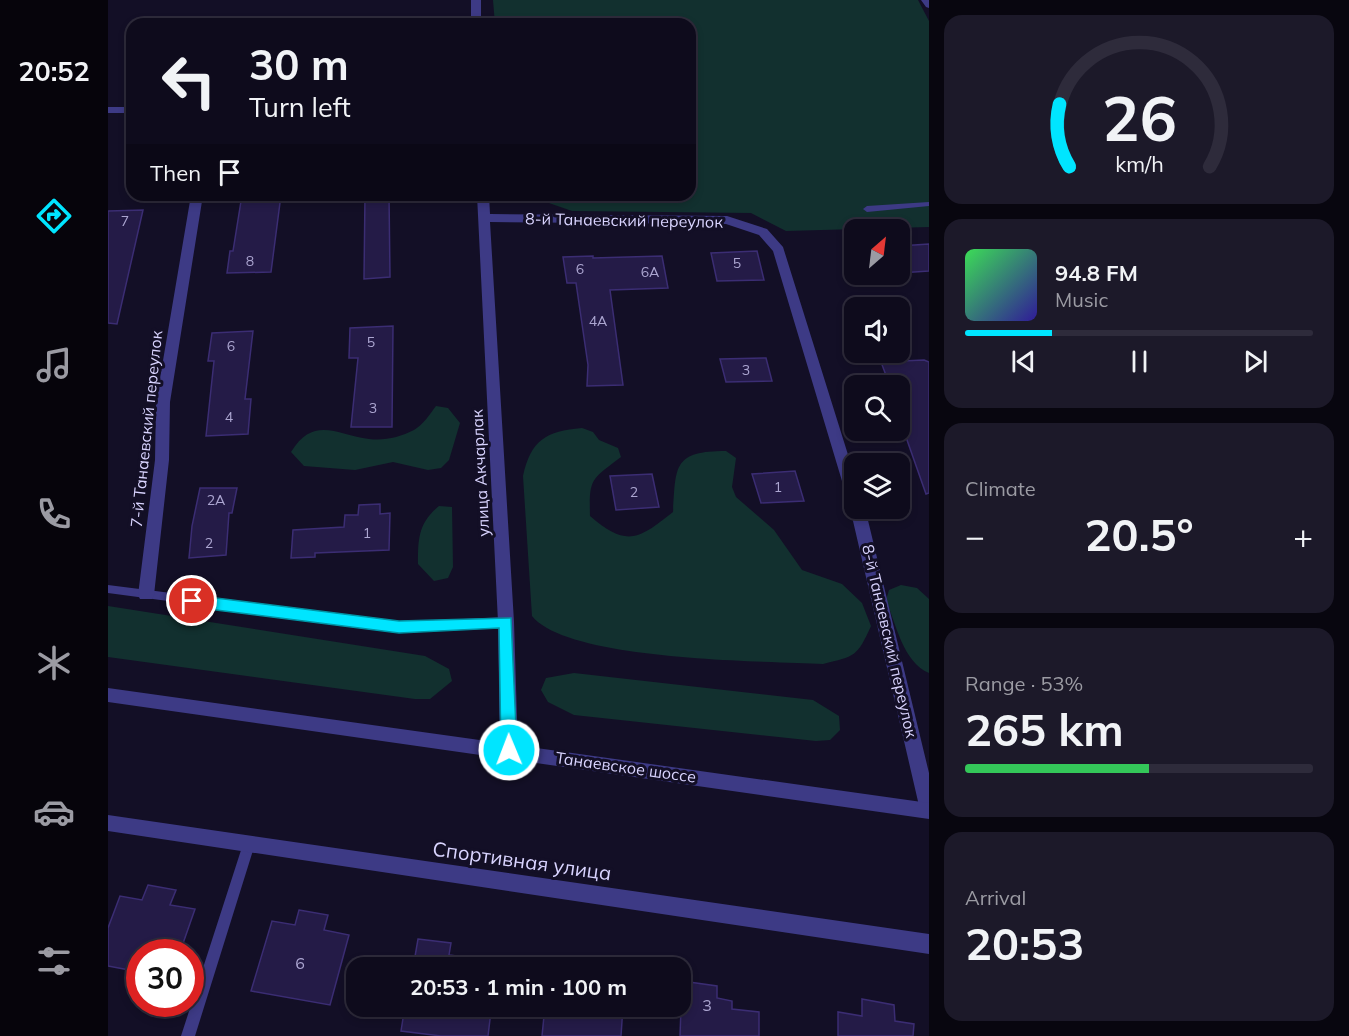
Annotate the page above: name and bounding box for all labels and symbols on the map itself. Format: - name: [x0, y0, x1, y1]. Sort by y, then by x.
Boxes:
- street label: 8-й Танаевский переулок: [525, 208, 723, 232]
- house number: 7: [121, 212, 129, 230]
- north arrow: [844, 219, 910, 285]
- house number: 8: [246, 252, 254, 270]
- house number: 5: [733, 254, 741, 272]
- house number: 6: [576, 260, 584, 278]
- house number: 6А: [641, 263, 660, 281]
- house number: 4А: [589, 312, 608, 330]
- street label: 7-й Танаевский переулок: [126, 329, 166, 528]
- house number: 5: [367, 333, 375, 351]
- house number: 6: [227, 337, 235, 355]
- house number: 3: [742, 361, 750, 379]
- house number: 3: [369, 399, 377, 417]
- house number: 4: [225, 408, 234, 426]
- street label: улица Акчарлак: [467, 409, 493, 537]
- house number: 1: [774, 478, 782, 496]
- house number: 2: [630, 483, 638, 501]
- house number: 2А: [207, 491, 226, 509]
- house number: 1: [363, 524, 371, 542]
- house number: 2: [205, 534, 213, 552]
- street label: 8-й Танаевский переулок: [858, 542, 922, 740]
- pin: [166, 575, 217, 626]
- position arrow: [477, 718, 541, 782]
- street label: Танаевское шоссе: [554, 747, 698, 787]
- street label: Спортивная улица: [431, 836, 613, 885]
- speed limit sign: 30: [126, 939, 204, 1017]
- house number: 6: [295, 953, 305, 973]
- house number: 3: [702, 995, 712, 1015]

